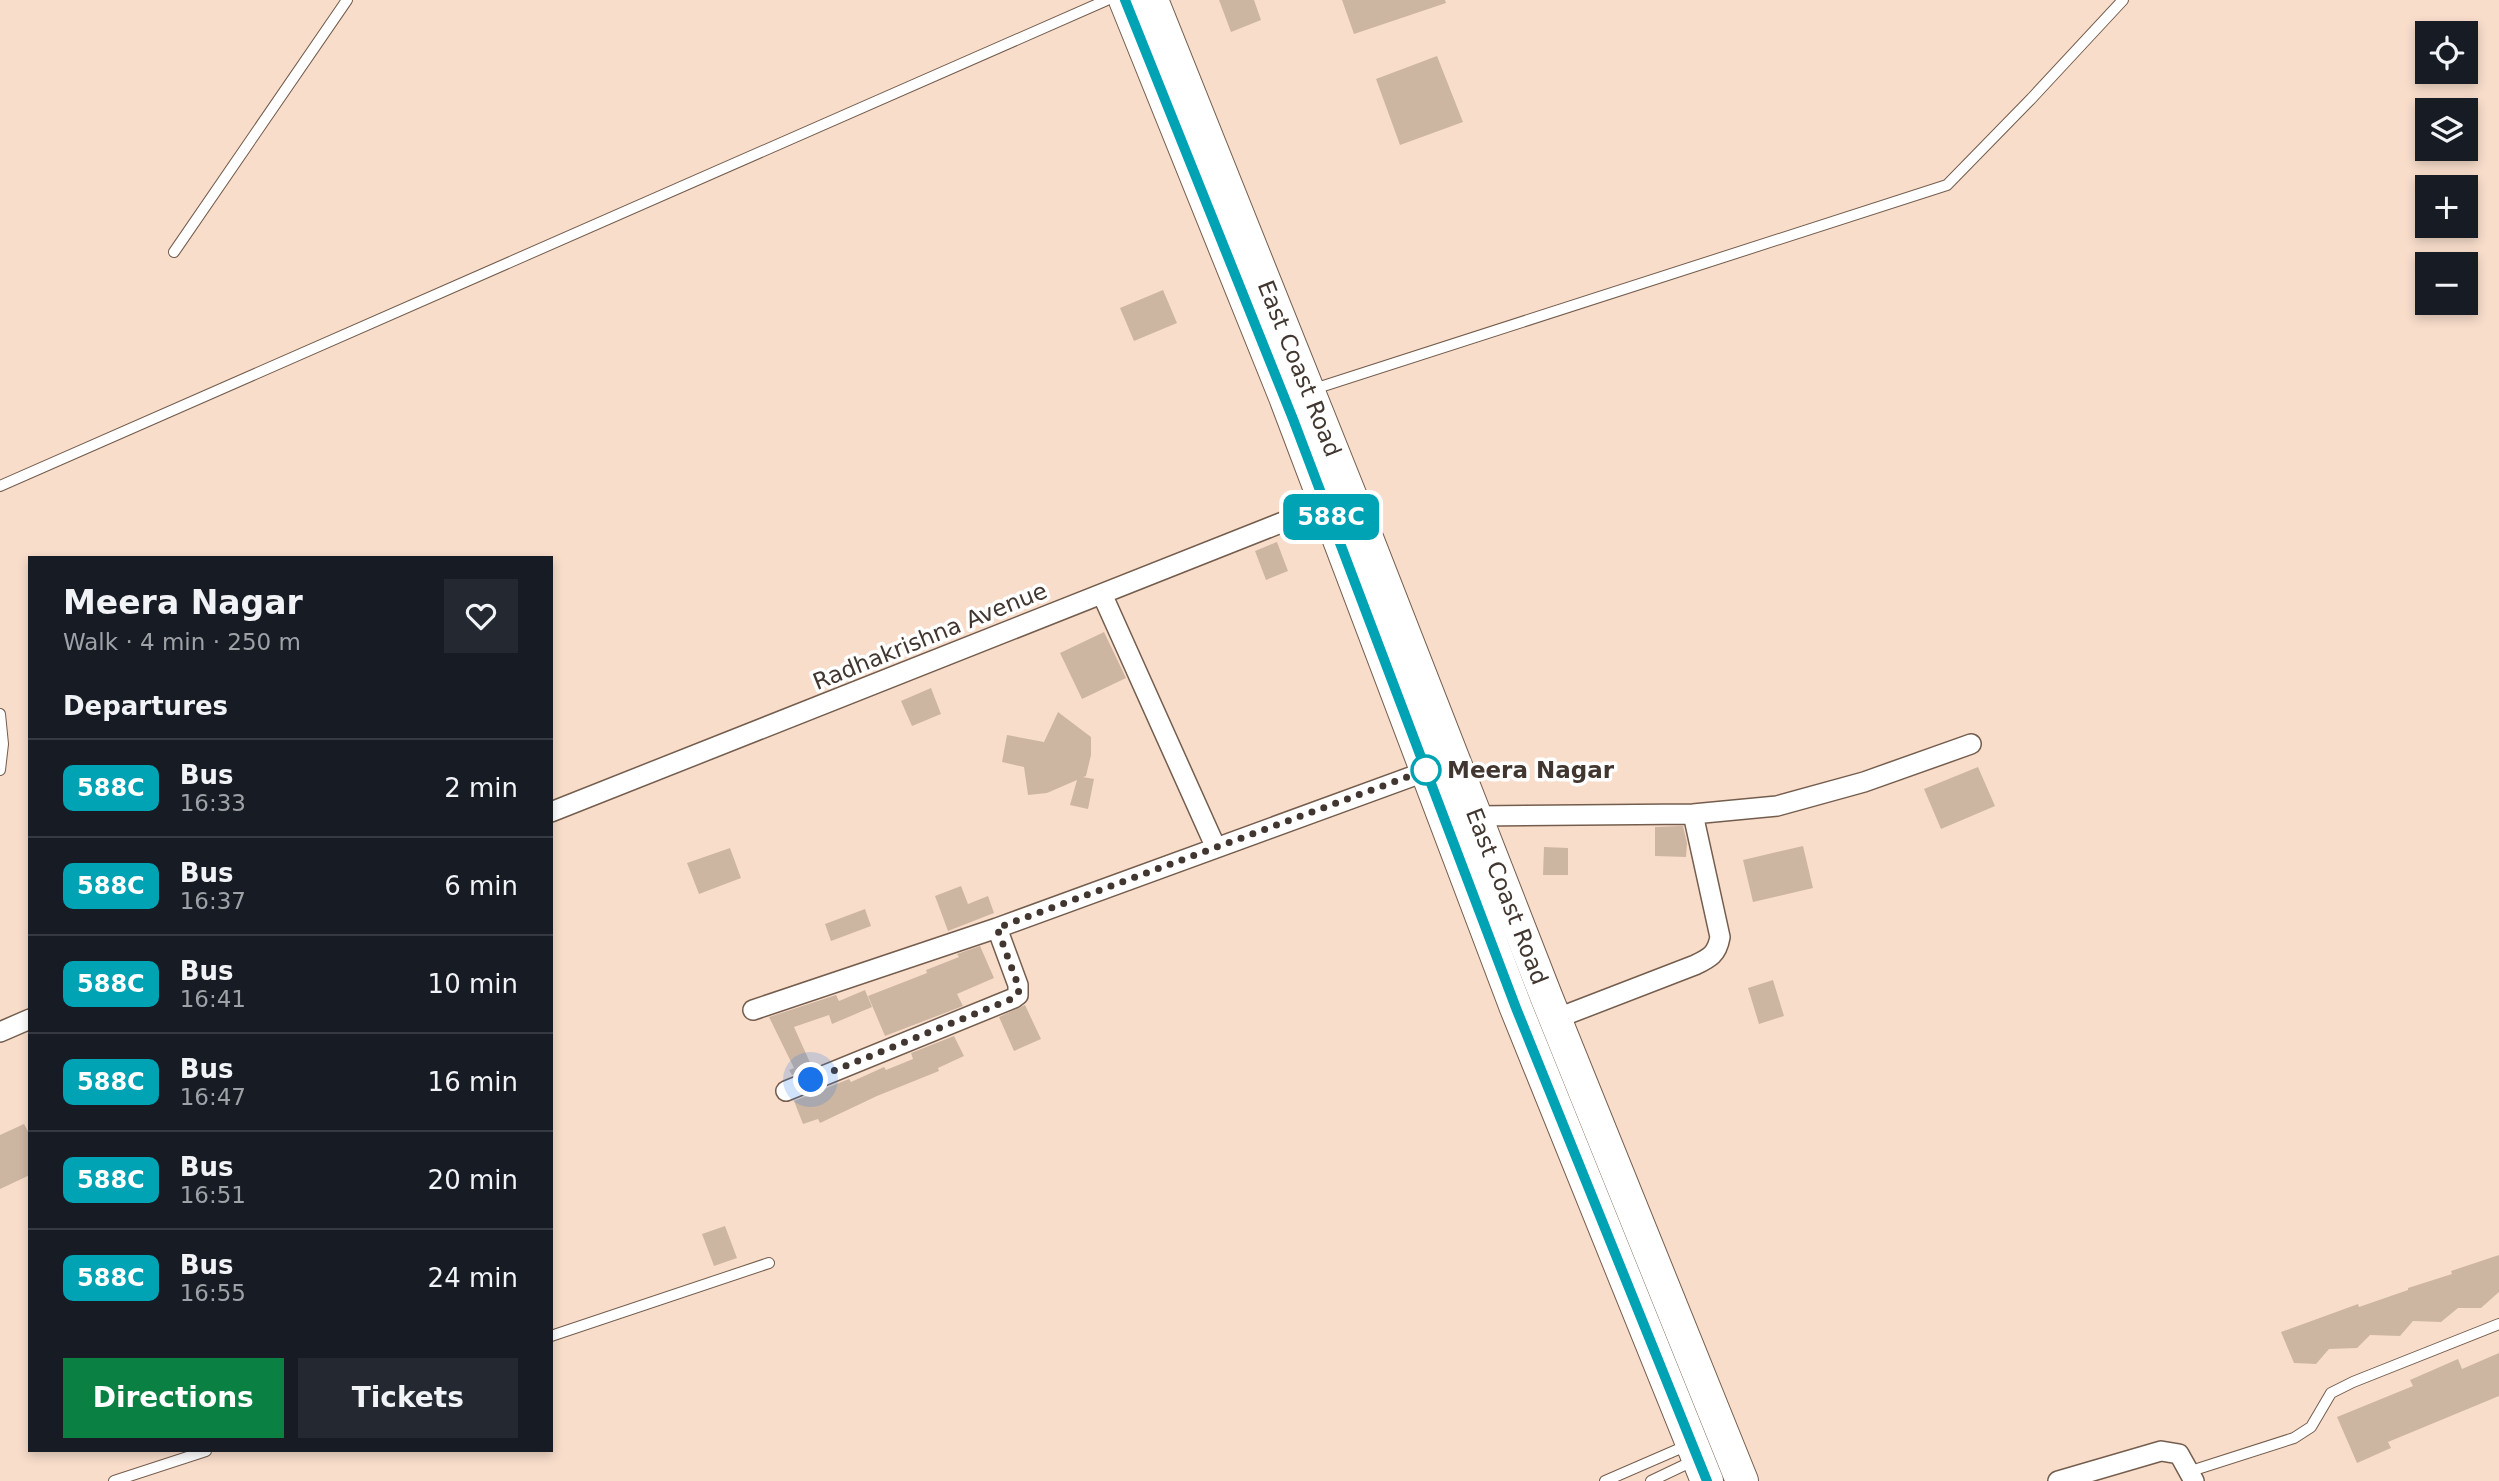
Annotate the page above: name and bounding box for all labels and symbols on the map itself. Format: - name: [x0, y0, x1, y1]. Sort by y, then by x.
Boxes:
- street label: East Coast Road: [1253, 277, 1346, 460]
- line badge: 588C: [1282, 494, 1380, 540]
- street label: Radhakrishna Avenue: [809, 577, 1051, 695]
- marker: Meera Nagar: [1411, 755, 1441, 785]
- place label: Meera Nagar: [1447, 757, 1615, 783]
- street label: East Coast Road: [1461, 804, 1553, 988]
- your location: [793, 1062, 828, 1097]

